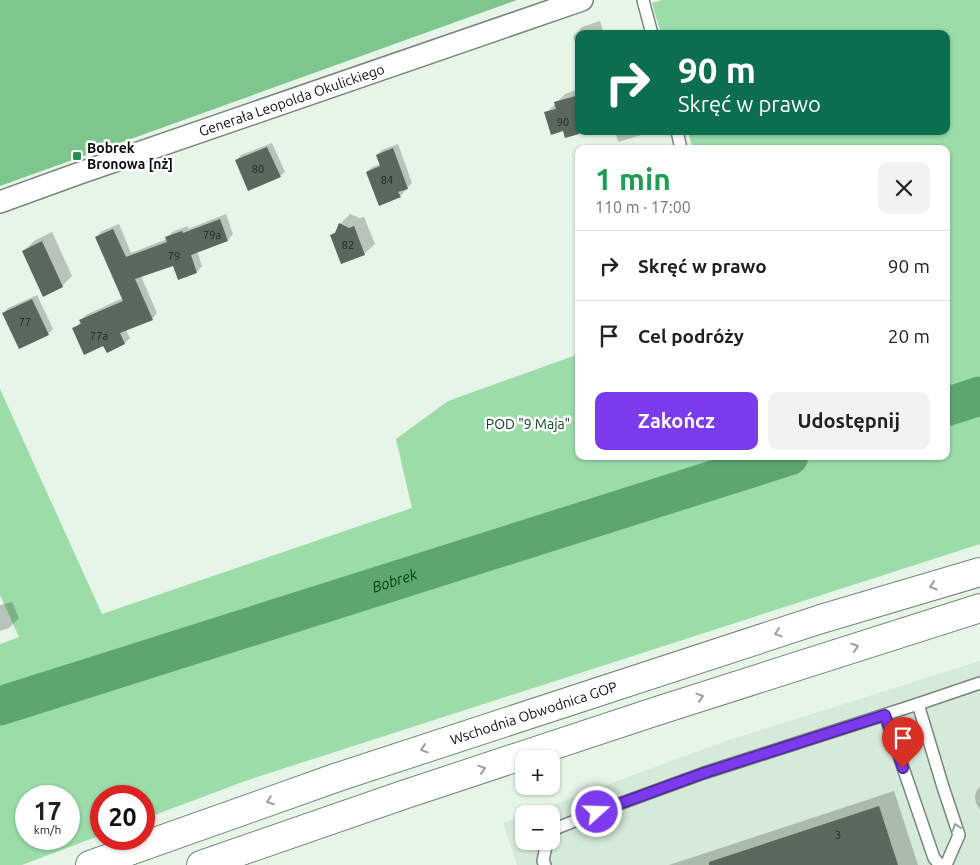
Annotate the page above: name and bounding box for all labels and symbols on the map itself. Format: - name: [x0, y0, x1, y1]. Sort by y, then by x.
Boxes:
- street label: Generała Leopolda Okulickiego: [197, 61, 387, 139]
- house number: 90: [557, 116, 569, 128]
- place label: Bobrek Bronowa [nż]: [87, 140, 173, 172]
- marker: Bobrek Bronowa [nż]: [71, 150, 83, 162]
- house number: 80: [252, 163, 264, 175]
- house number: 84: [381, 174, 393, 186]
- house number: 79a: [203, 229, 221, 241]
- house number: 82: [342, 239, 354, 251]
- house number: 79: [168, 250, 180, 262]
- house number: 77: [19, 316, 31, 328]
- house number: 77a: [90, 330, 108, 342]
- park label: POD "9 Maja": [486, 416, 570, 432]
- water label: Bobrek: [370, 565, 420, 596]
- one-way arrow: [930, 581, 938, 591]
- one-way arrow: [774, 628, 782, 638]
- one-way arrow: [851, 643, 859, 653]
- street label: Wschodnia Obwodnica GOP: [448, 678, 619, 748]
- one-way arrow: [696, 692, 704, 702]
- pin: [882, 717, 924, 768]
- one-way arrow: [420, 743, 428, 753]
- one-way arrow: [478, 765, 486, 775]
- speed limit sign: 20: [90, 785, 155, 850]
- position arrow: [570, 785, 622, 837]
- one-way arrow: [266, 795, 275, 805]
- one-way arrow: [952, 823, 962, 831]
- house number: 3: [835, 829, 841, 841]

